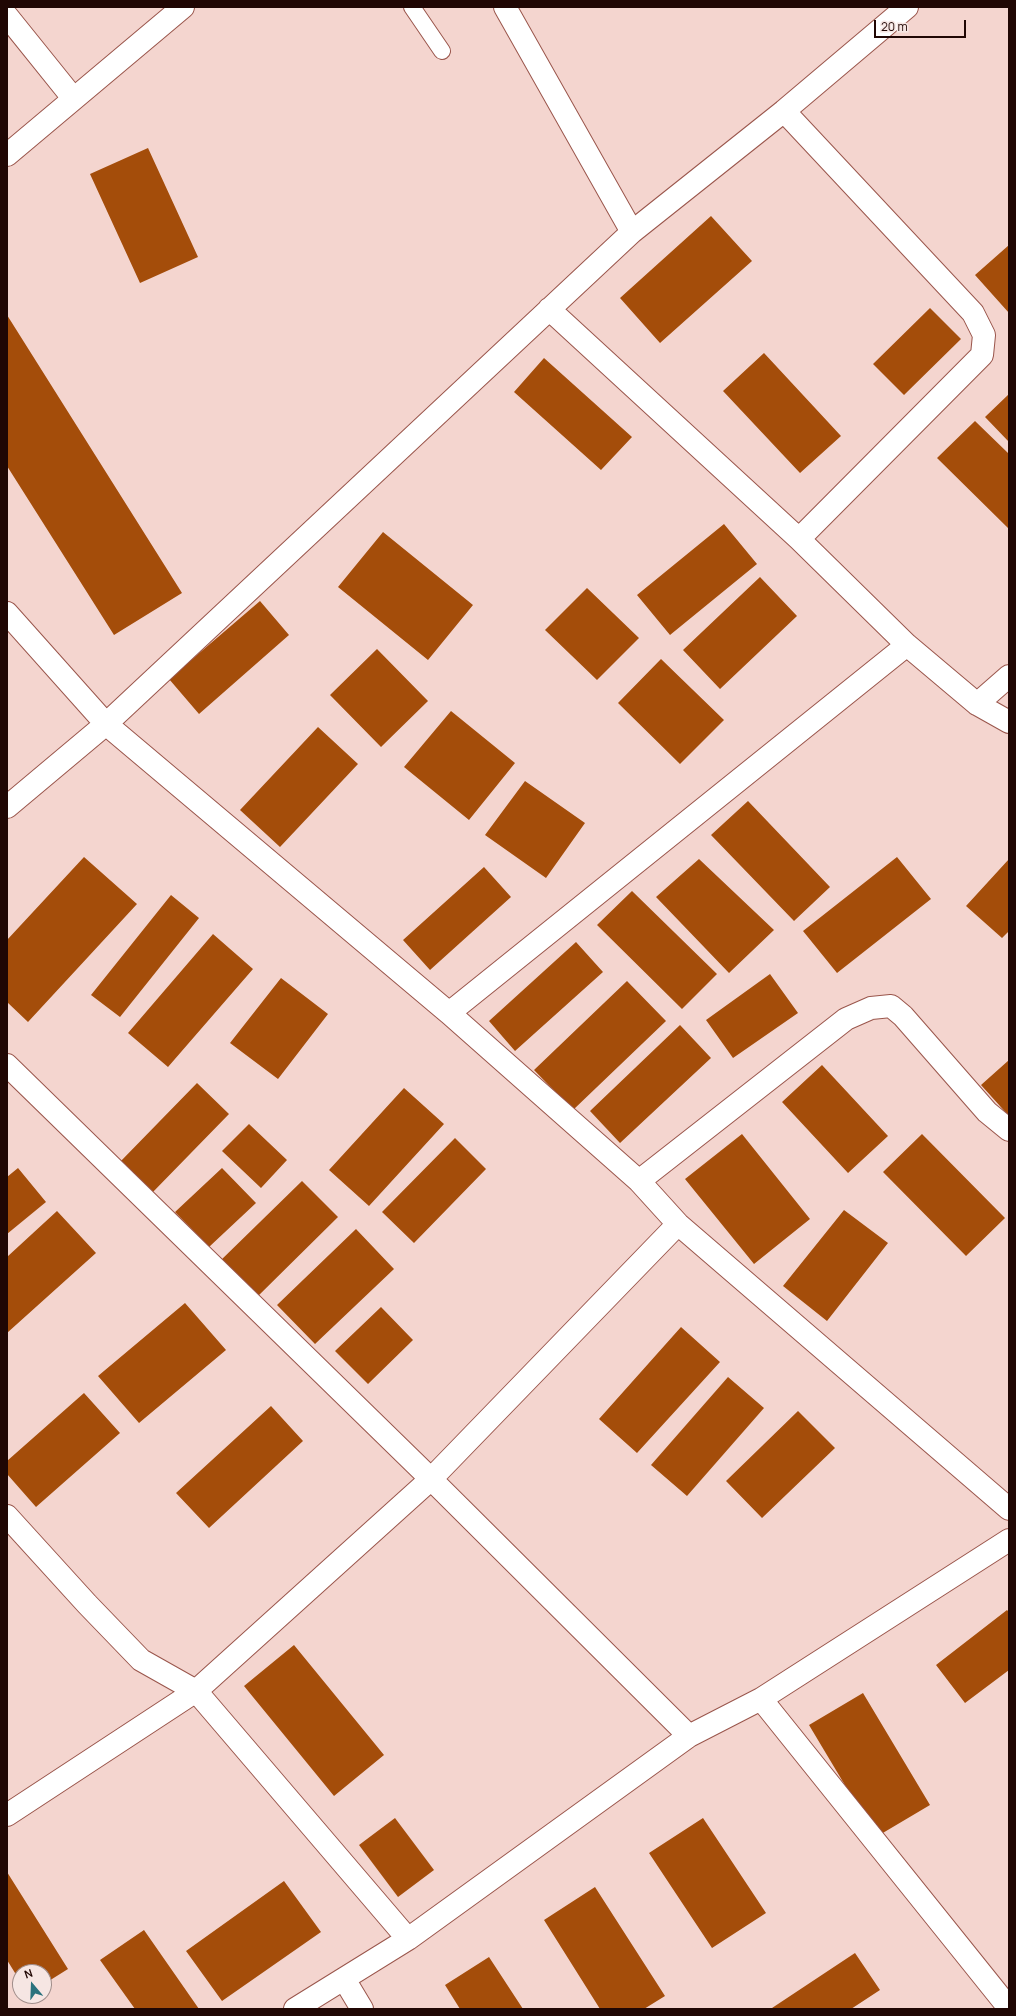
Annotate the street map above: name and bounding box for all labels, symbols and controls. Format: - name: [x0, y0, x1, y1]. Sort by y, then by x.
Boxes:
- scale bar: [876, 12, 968, 38]
- text: 20 m: [881, 18, 908, 35]
- north arrow: [12, 1964, 52, 2004]
- text: N: [22, 1965, 34, 1982]

